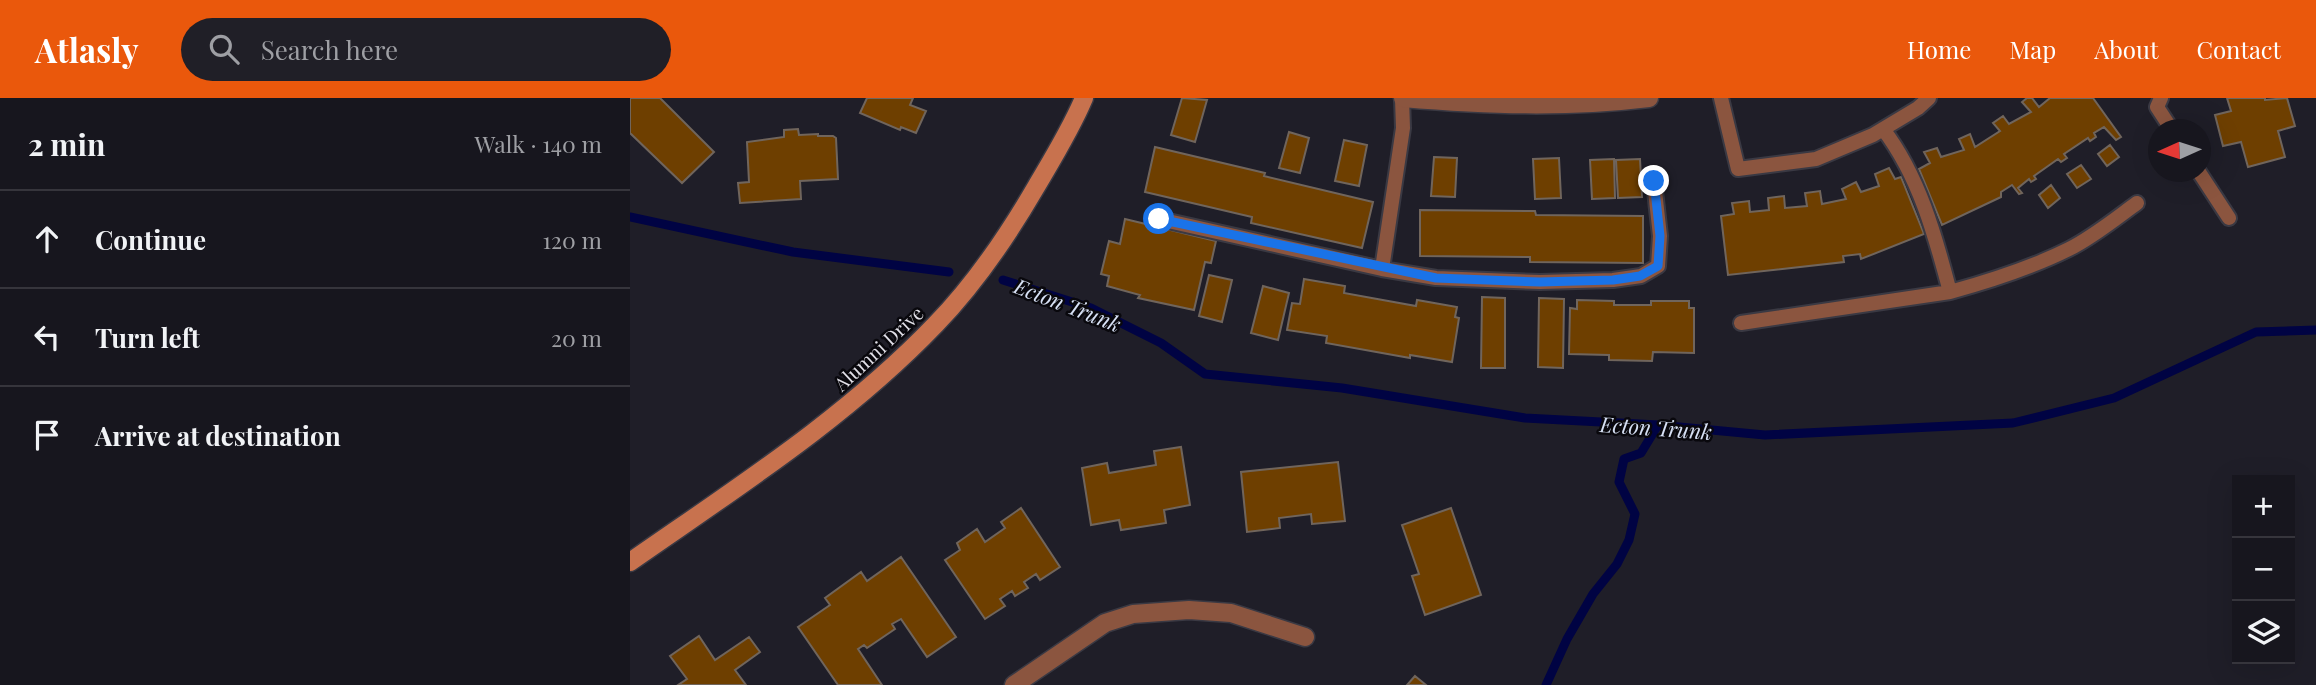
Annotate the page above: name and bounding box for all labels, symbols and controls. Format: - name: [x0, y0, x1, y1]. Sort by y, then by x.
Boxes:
- search box: [181, 18, 671, 81]
- text: Atlasly: [35, 27, 139, 71]
- icon: search: [205, 30, 243, 68]
- text: Search here: [261, 32, 398, 67]
- text: Home: [1907, 33, 1971, 65]
- text: Map: [2009, 33, 2056, 65]
- text: About: [2094, 33, 2158, 65]
- text: Contact: [2196, 33, 2281, 65]
- north arrow: [2148, 119, 2211, 182]
- text: 2 min: [28, 124, 105, 164]
- text: Walk · 140 m: [475, 128, 602, 159]
- route end: [1638, 165, 1669, 196]
- route start: [1143, 203, 1174, 234]
- icon: ahead: [28, 220, 66, 258]
- text: Continue: [95, 222, 206, 257]
- text: 120 m: [543, 224, 602, 255]
- water label: Ecton Trunk: [1010, 270, 1126, 337]
- street label: Alumni Drive: [827, 300, 928, 397]
- icon: left: [28, 318, 66, 356]
- text: Turn left: [95, 320, 200, 355]
- text: 20 m: [551, 322, 602, 353]
- water label: Ecton Trunk: [1598, 409, 1713, 445]
- icon: arrive: [28, 416, 66, 454]
- text: Arrive at destination: [95, 418, 341, 453]
- map controls: [2232, 475, 2295, 664]
- button: +: [2232, 475, 2295, 538]
- button: −: [2232, 538, 2295, 601]
- button: layers: [2232, 601, 2295, 664]

